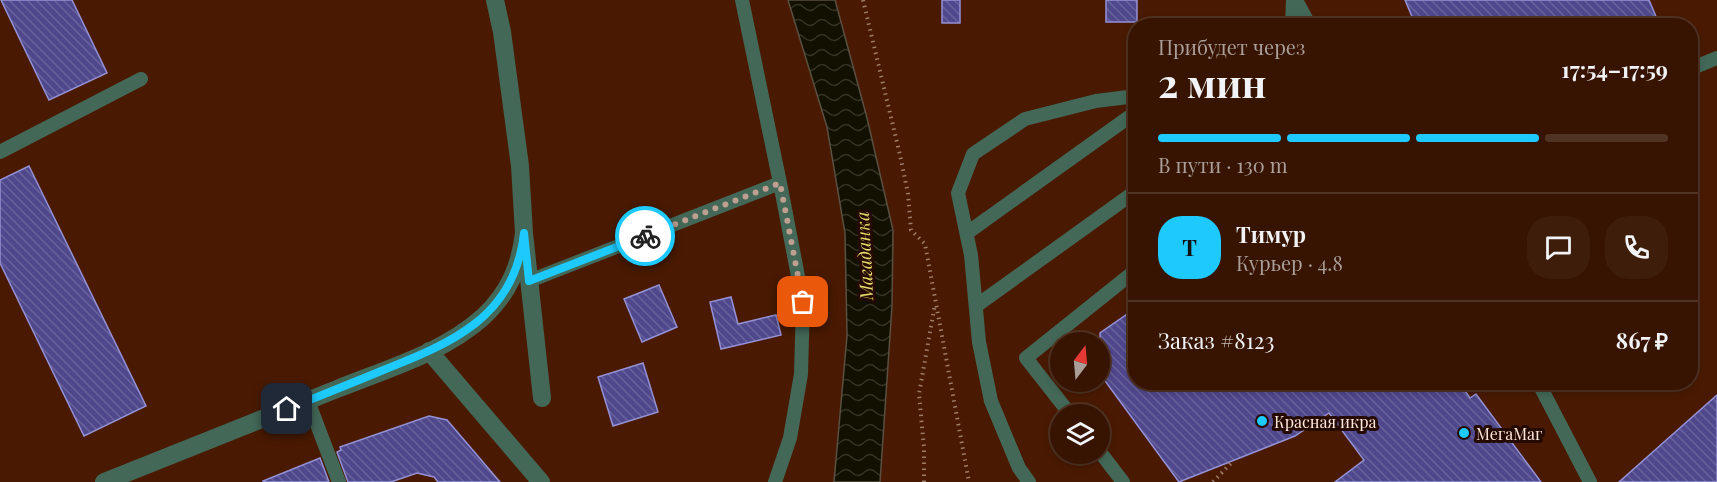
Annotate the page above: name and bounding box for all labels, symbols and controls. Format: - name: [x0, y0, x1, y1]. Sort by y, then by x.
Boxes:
- text: Прибудет через: [1158, 33, 1305, 60]
- text: 17:54–17:59: [1561, 54, 1668, 84]
- text: 2 мин: [1158, 56, 1266, 108]
- text: В пути · 130 m: [1158, 151, 1287, 178]
- courier: [615, 206, 675, 266]
- water label: Магаданка: [850, 211, 878, 302]
- button: chat: [1527, 216, 1590, 279]
- button: phone: [1605, 216, 1668, 279]
- text: Тимур: [1236, 219, 1306, 249]
- icon: bike: [629, 220, 662, 253]
- text: Т: [1182, 232, 1197, 262]
- text: Курьер · 4.8: [1236, 249, 1343, 276]
- pin: [777, 276, 828, 327]
- icon: bag: [786, 285, 819, 318]
- text: Заказ #8123: [1158, 325, 1274, 355]
- text: 867 ₽: [1616, 325, 1668, 355]
- north arrow: [1050, 332, 1110, 392]
- map controls: [1050, 332, 1110, 464]
- pin: [261, 383, 312, 434]
- icon: home: [270, 392, 303, 425]
- button: layers: [1050, 404, 1110, 464]
- place label: Красная икра: [1274, 411, 1377, 432]
- marker: Красная икра: [1255, 414, 1269, 428]
- place label: МегаМаг: [1476, 423, 1542, 444]
- marker: МегаМаг: [1457, 426, 1471, 440]

